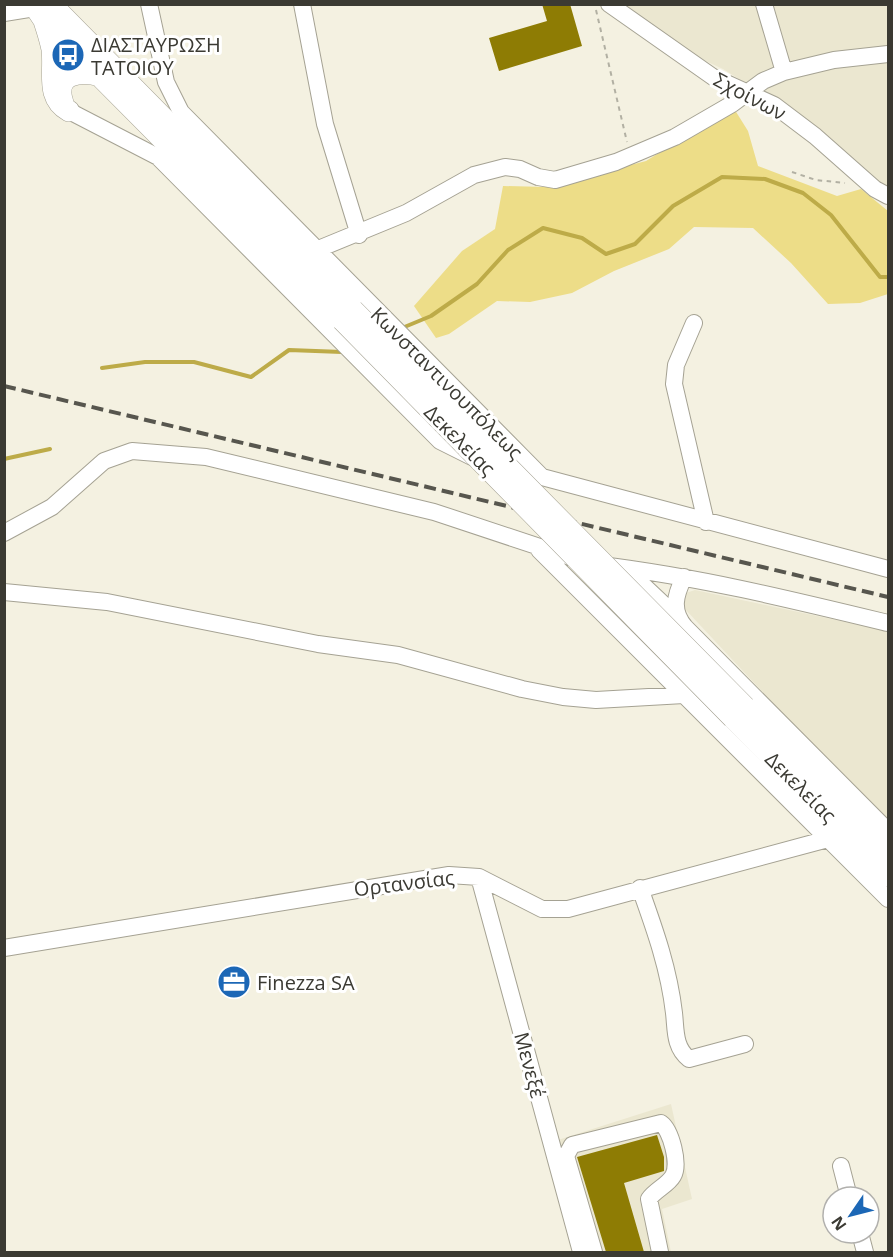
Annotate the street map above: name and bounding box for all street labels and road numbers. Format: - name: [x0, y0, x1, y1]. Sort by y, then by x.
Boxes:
- street label: Σχοίνων: [709, 66, 791, 126]
- street label: Κωνσταντινουπόλεως: [365, 301, 529, 465]
- street label: Δεκελείας: [419, 399, 502, 482]
- street label: Δεκελείας: [760, 746, 843, 829]
- street label: Ορτανσίας: [352, 863, 456, 903]
- street label: Μενεξέ: [508, 1029, 552, 1101]

